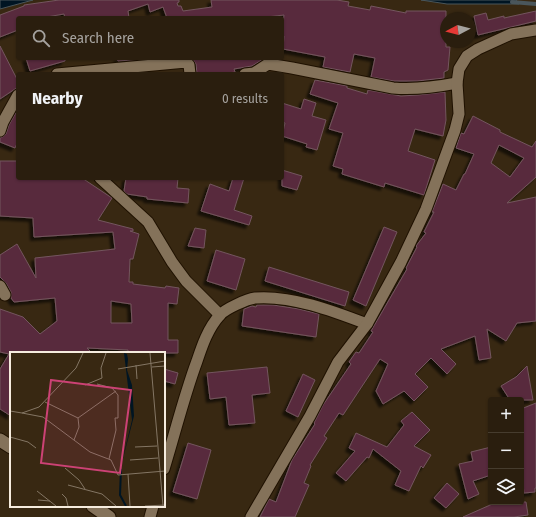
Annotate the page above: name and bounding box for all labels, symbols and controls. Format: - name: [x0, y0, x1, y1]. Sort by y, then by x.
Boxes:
- north arrow: [440, 12, 476, 48]
- search box: [16, 16, 284, 60]
- icon: search: [30, 27, 52, 49]
- text: Search here: [62, 29, 134, 47]
- text: Nearby: [32, 88, 83, 109]
- text: 0 results: [222, 91, 268, 106]
- inset map: [10, 352, 165, 507]
- map controls: [488, 397, 524, 505]
- button: +: [488, 397, 524, 433]
- button: −: [488, 433, 524, 469]
- button: layers: [488, 469, 524, 505]

